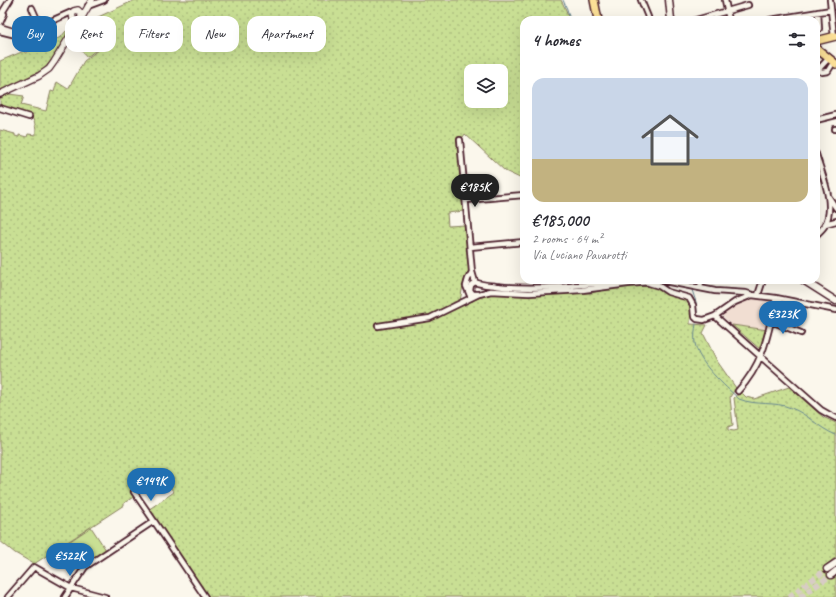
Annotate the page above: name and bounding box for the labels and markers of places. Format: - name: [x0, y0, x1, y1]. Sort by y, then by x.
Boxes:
- pin: €185K: [447, 174, 503, 208]
- pin: €323K: [755, 301, 811, 335]
- pin: €149K: [123, 468, 179, 502]
- pin: €522K: [42, 543, 98, 577]

